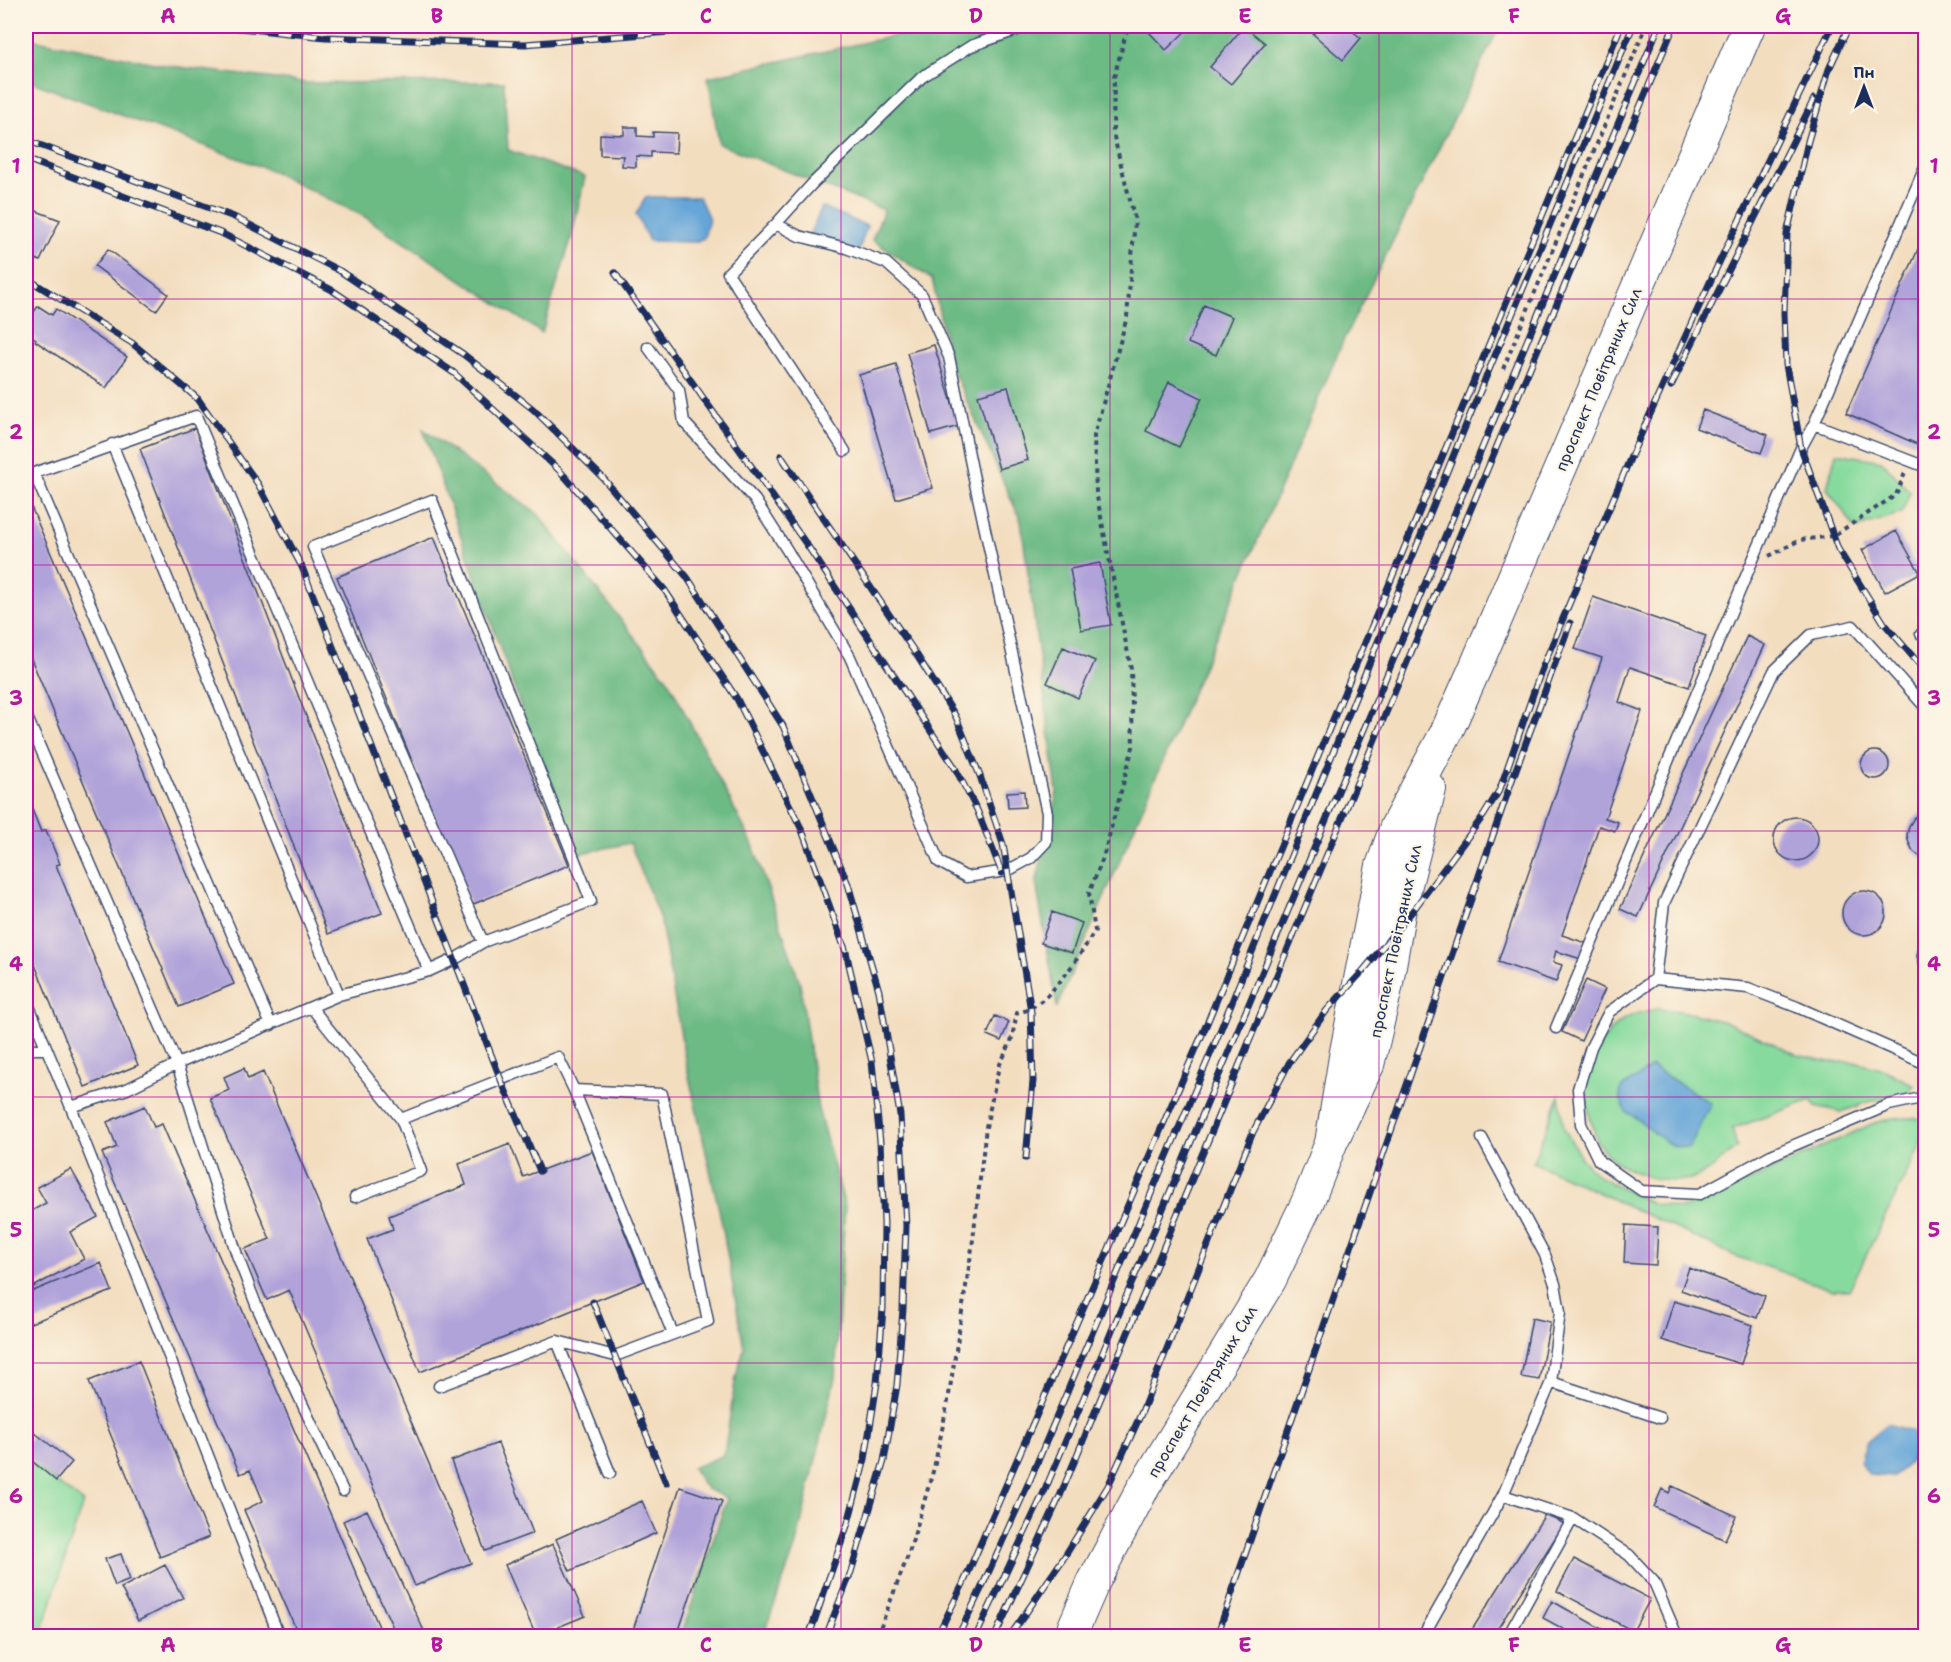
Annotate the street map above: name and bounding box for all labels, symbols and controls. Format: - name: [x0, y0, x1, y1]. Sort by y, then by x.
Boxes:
- text: A: [160, 3, 176, 29]
- text: B: [431, 3, 443, 29]
- text: C: [700, 3, 712, 29]
- text: D: [969, 3, 983, 29]
- text: E: [1238, 3, 1252, 29]
- text: F: [1508, 3, 1520, 29]
- text: G: [1775, 3, 1791, 29]
- north arrow: [1834, 57, 1894, 117]
- text: Пн: [1853, 62, 1875, 83]
- text: 1: [11, 153, 21, 179]
- text: 1: [1929, 153, 1939, 179]
- street label: проспект Повітряних Сил: [1550, 284, 1647, 474]
- text: 2: [9, 419, 23, 445]
- text: 2: [1927, 419, 1941, 445]
- text: 3: [9, 685, 23, 711]
- text: 3: [1927, 685, 1941, 711]
- street label: проспект Повітряних Сил: [1365, 842, 1426, 1040]
- text: 4: [9, 951, 23, 977]
- text: 4: [1927, 951, 1941, 977]
- text: 5: [10, 1217, 22, 1243]
- text: 5: [1928, 1217, 1940, 1243]
- street label: проспект Повітряних Сил: [1143, 1301, 1262, 1481]
- text: 6: [9, 1483, 23, 1509]
- text: 6: [1927, 1483, 1941, 1509]
- text: A: [160, 1632, 176, 1658]
- text: B: [431, 1632, 443, 1658]
- text: C: [700, 1632, 712, 1658]
- text: D: [969, 1632, 983, 1658]
- text: E: [1238, 1632, 1252, 1658]
- text: F: [1508, 1632, 1520, 1658]
- text: G: [1775, 1632, 1791, 1658]

